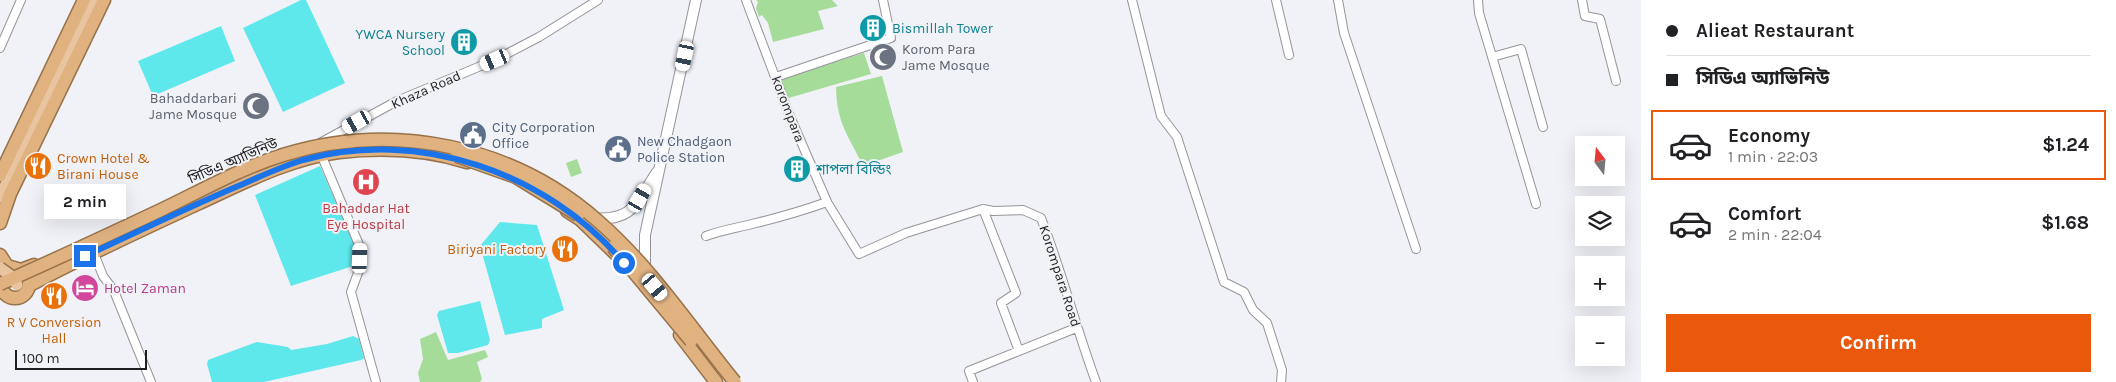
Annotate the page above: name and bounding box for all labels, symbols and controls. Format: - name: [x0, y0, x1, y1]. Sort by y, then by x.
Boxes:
- building icon: Bismillah Tower: [858, 13, 888, 43]
- place label: Bismillah Tower: [892, 20, 994, 37]
- text: Alieat Restaurant: [1696, 20, 1854, 42]
- place label: YWCA Nursery School: [356, 26, 445, 59]
- building icon: YWCA Nursery School: [449, 27, 479, 57]
- car: [674, 40, 695, 72]
- place label: Korom Para Jame Mosque: [902, 41, 990, 74]
- mosque icon: Korom Para Jame Mosque: [868, 42, 898, 72]
- car: [478, 47, 511, 73]
- street label: Khaza Road: [388, 67, 464, 113]
- text: সিডিএ অ্যাভিনিউ: [1696, 67, 1829, 89]
- street label: korompara: [768, 73, 808, 145]
- place label: Bahaddarbari Jame Mosque: [149, 90, 237, 123]
- mosque icon: Bahaddarbari Jame Mosque: [241, 91, 271, 121]
- car: [340, 108, 373, 136]
- place label: City Corporation Office: [492, 119, 595, 152]
- public building icon: City Corporation Office: [458, 120, 488, 150]
- icon: car: [1668, 123, 1713, 168]
- text: Economy: [1728, 125, 1810, 147]
- place label: New Chadgaon Police Station: [637, 133, 732, 166]
- street label: সিডিএ অ্যাভিনিউ: [185, 134, 281, 188]
- public building icon: New Chadgaon Police Station: [603, 134, 633, 164]
- text: $1.24: [2042, 134, 2089, 156]
- north arrow: [1575, 136, 1625, 186]
- map controls: [1575, 136, 1625, 366]
- text: 1 min · 22:03: [1728, 147, 1818, 166]
- place label: Crown Hotel & Birani House: [57, 150, 150, 183]
- restaurant icon: Crown Hotel & Birani House: [23, 151, 53, 181]
- building icon: শাপলা বিল্ডিং: [782, 154, 812, 184]
- place label: শাপলা বিল্ডিং: [815, 161, 892, 178]
- hospital icon: Bahaddar Hat Eye Hospital: [351, 167, 381, 197]
- car: [626, 181, 653, 215]
- callout: 2 min: [44, 184, 126, 218]
- text: 2 min: [63, 192, 107, 211]
- button: layers: [1575, 196, 1625, 246]
- place label: Bahaddar Hat Eye Hospital: [322, 200, 410, 233]
- icon: car: [1668, 201, 1713, 246]
- text: Comfort: [1728, 203, 1802, 225]
- text: $1.68: [2041, 212, 2089, 234]
- street label: Korompara Road: [1036, 223, 1084, 329]
- text: 2 min · 22:04: [1728, 225, 1822, 244]
- restaurant icon: Biriyani Factory: [550, 234, 580, 264]
- place label: Biriyani Factory: [447, 241, 546, 258]
- car: [351, 243, 368, 273]
- route end: [74, 245, 96, 267]
- route start: [613, 252, 635, 274]
- button: +: [1575, 256, 1625, 306]
- car: [639, 271, 670, 303]
- hotel icon: Hotel Zaman: [70, 273, 100, 303]
- place label: Hotel Zaman: [104, 280, 186, 297]
- restaurant icon: R V Conversion Hall: [39, 281, 69, 311]
- place label: R V Conversion Hall: [7, 314, 101, 347]
- button: Confirm: [1666, 314, 2091, 372]
- button: −: [1575, 316, 1625, 366]
- scale bar: [15, 347, 148, 370]
- text: 100 m: [22, 350, 60, 367]

